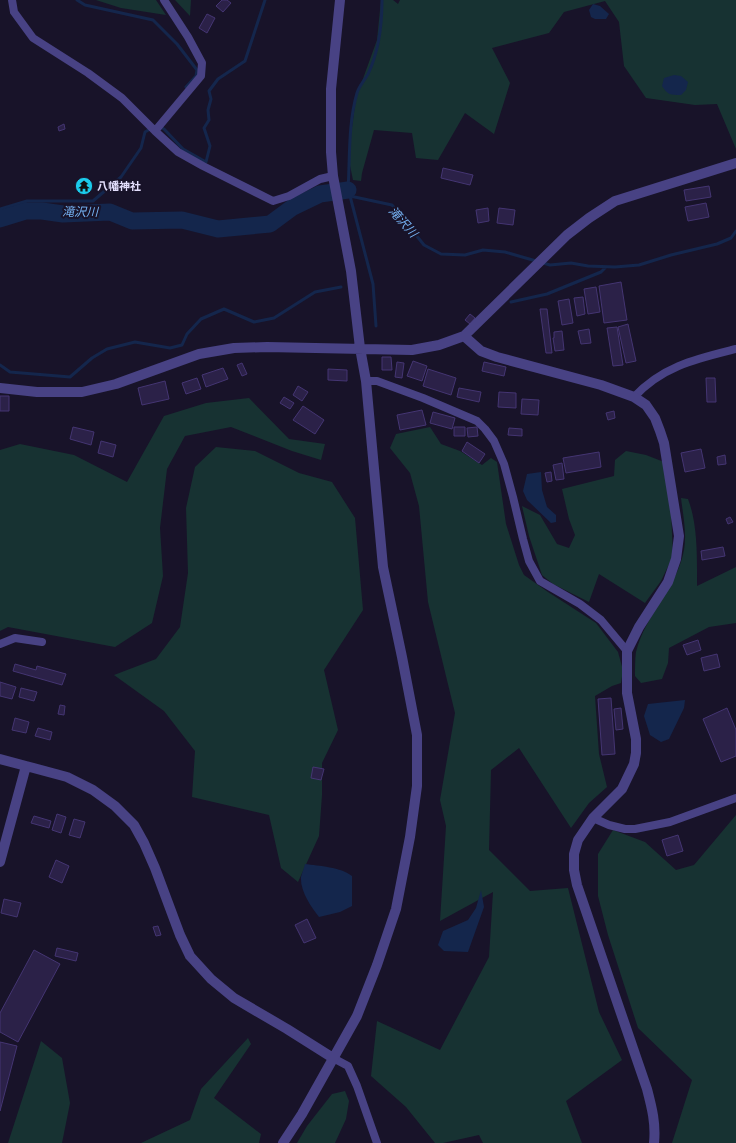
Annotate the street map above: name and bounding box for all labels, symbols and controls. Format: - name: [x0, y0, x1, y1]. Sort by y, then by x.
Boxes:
- temple icon: 八幡神社: [74, 176, 94, 196]
- place label: 八幡神社: [97, 179, 141, 193]
- water label: 滝沢川: [386, 203, 422, 242]
- water label: 滝沢川: [62, 204, 100, 219]

